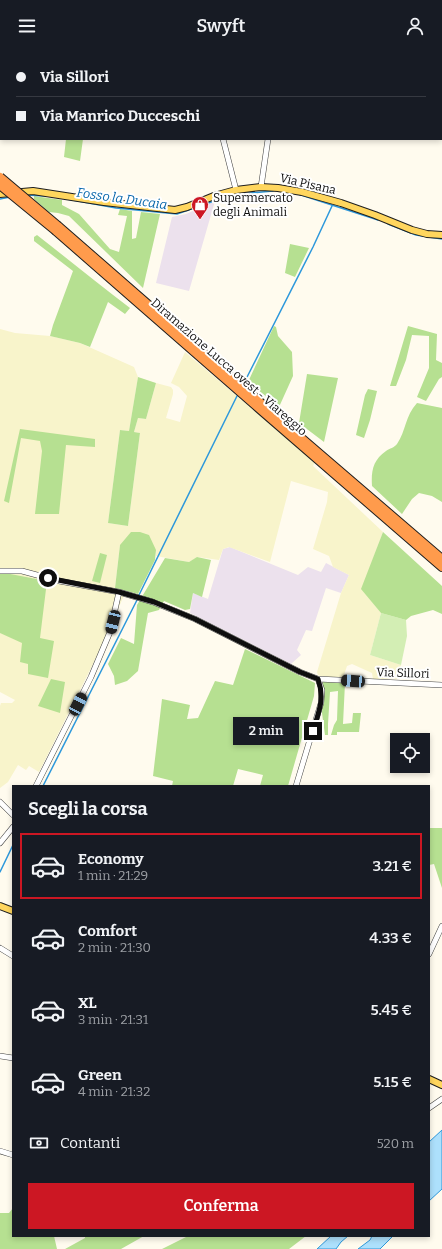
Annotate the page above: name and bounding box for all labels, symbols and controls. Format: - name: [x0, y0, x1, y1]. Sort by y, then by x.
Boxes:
- icon: menu: [16, 15, 38, 37]
- text: Swyft: [197, 15, 245, 37]
- icon: person: [404, 15, 426, 37]
- text: Via Sillori: [40, 68, 109, 86]
- text: Via Manrico Ducceschi: [40, 107, 200, 125]
- street label: Via Pisana: [279, 171, 338, 197]
- water label: Fosso la Ducaia: [76, 185, 168, 212]
- place label: Supermercato degli Animali: [213, 191, 293, 219]
- shop icon: Supermercato degli Animali: [190, 195, 210, 220]
- street label: Diramazione Lucca ovest - Viareggio: [148, 295, 310, 439]
- route start: [39, 569, 57, 587]
- car: [104, 609, 122, 635]
- street label: Via Sillori: [376, 665, 430, 681]
- car: [341, 674, 365, 688]
- car: [67, 691, 89, 717]
- callout: 2 min: [233, 717, 299, 745]
- route end: [304, 722, 322, 740]
- text: 2 min: [249, 723, 283, 738]
- map controls: [390, 733, 430, 773]
- button: locate: [390, 733, 430, 773]
- text: Scegli la corsa: [28, 798, 148, 820]
- icon: car: [30, 848, 66, 884]
- text: Economy: [78, 850, 144, 868]
- text: 3.21 €: [372, 857, 412, 875]
- text: 1 min · 21:29: [78, 868, 148, 883]
- icon: car: [30, 920, 66, 956]
- text: Comfort: [78, 922, 137, 940]
- text: 4.33 €: [369, 929, 412, 947]
- text: 2 min · 21:30: [78, 940, 151, 955]
- icon: car: [30, 992, 66, 1028]
- text: XL: [78, 994, 97, 1012]
- text: 5.45 €: [371, 1001, 412, 1019]
- text: 3 min · 21:31: [78, 1012, 148, 1027]
- icon: car: [30, 1064, 66, 1100]
- text: Green: [78, 1066, 122, 1084]
- text: 5.15 €: [373, 1073, 412, 1091]
- text: 4 min · 21:32: [78, 1084, 150, 1099]
- icon: cash: [28, 1132, 50, 1154]
- text: Contanti: [60, 1134, 120, 1152]
- text: 520 m: [377, 1136, 414, 1151]
- button: Conferma: [28, 1183, 414, 1229]

